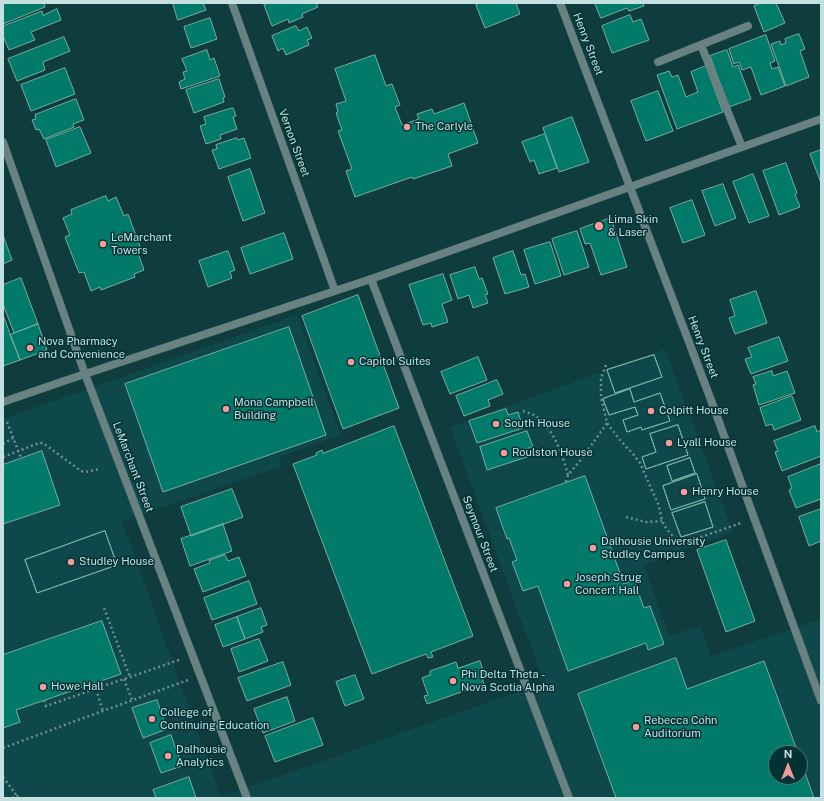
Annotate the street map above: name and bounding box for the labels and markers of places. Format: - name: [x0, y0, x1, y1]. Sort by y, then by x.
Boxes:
- place label: The Carlyle: [415, 120, 473, 134]
- marker: The Carlyle: [402, 122, 412, 132]
- place label: Lima Skin & Laser: [608, 213, 658, 239]
- marker: Lima Skin & Laser: [593, 220, 605, 232]
- place label: LeMarchant Towers: [111, 231, 172, 257]
- marker: LeMarchant Towers: [98, 239, 108, 249]
- place label: Nova Pharmacy and Convenience: [38, 335, 125, 361]
- marker: Nova Pharmacy and Convenience: [25, 343, 35, 353]
- place label: Capitol Suites: [359, 355, 431, 369]
- marker: Capitol Suites: [346, 357, 356, 367]
- place label: Mona Campbell Building: [234, 396, 314, 422]
- marker: Mona Campbell Building: [221, 404, 231, 414]
- place label: Colpitt House: [659, 404, 729, 418]
- marker: Colpitt House: [646, 406, 656, 416]
- place label: South House: [504, 417, 570, 431]
- marker: South House: [491, 419, 501, 429]
- place label: Lyall House: [677, 436, 737, 450]
- marker: Lyall House: [664, 438, 674, 448]
- place label: Roulston House: [512, 446, 593, 460]
- marker: Roulston House: [499, 448, 509, 458]
- place label: Henry House: [692, 485, 759, 499]
- marker: Henry House: [679, 487, 689, 497]
- place label: Dalhousie University Studley Campus: [601, 535, 705, 561]
- marker: Dalhousie University Studley Campus: [588, 543, 598, 553]
- place label: Studley House: [79, 555, 154, 569]
- marker: Studley House: [66, 557, 76, 567]
- place label: Joseph Strug Concert Hall: [575, 571, 642, 597]
- marker: Joseph Strug Concert Hall: [562, 579, 572, 589]
- place label: Phi Delta Theta - Nova Scotia Alpha: [461, 668, 555, 694]
- marker: Phi Delta Theta - Nova Scotia Alpha: [448, 676, 458, 686]
- place label: Howe Hall: [51, 680, 104, 694]
- marker: Howe Hall: [38, 682, 48, 692]
- place label: College of Continuing Education: [160, 706, 269, 732]
- marker: College of Continuing Education: [147, 714, 157, 724]
- place label: Rebecca Cohn Auditorium: [644, 714, 717, 740]
- marker: Rebecca Cohn Auditorium: [631, 722, 641, 732]
- place label: Dalhousie Analytics: [176, 743, 226, 769]
- marker: Dalhousie Analytics: [163, 751, 173, 761]

